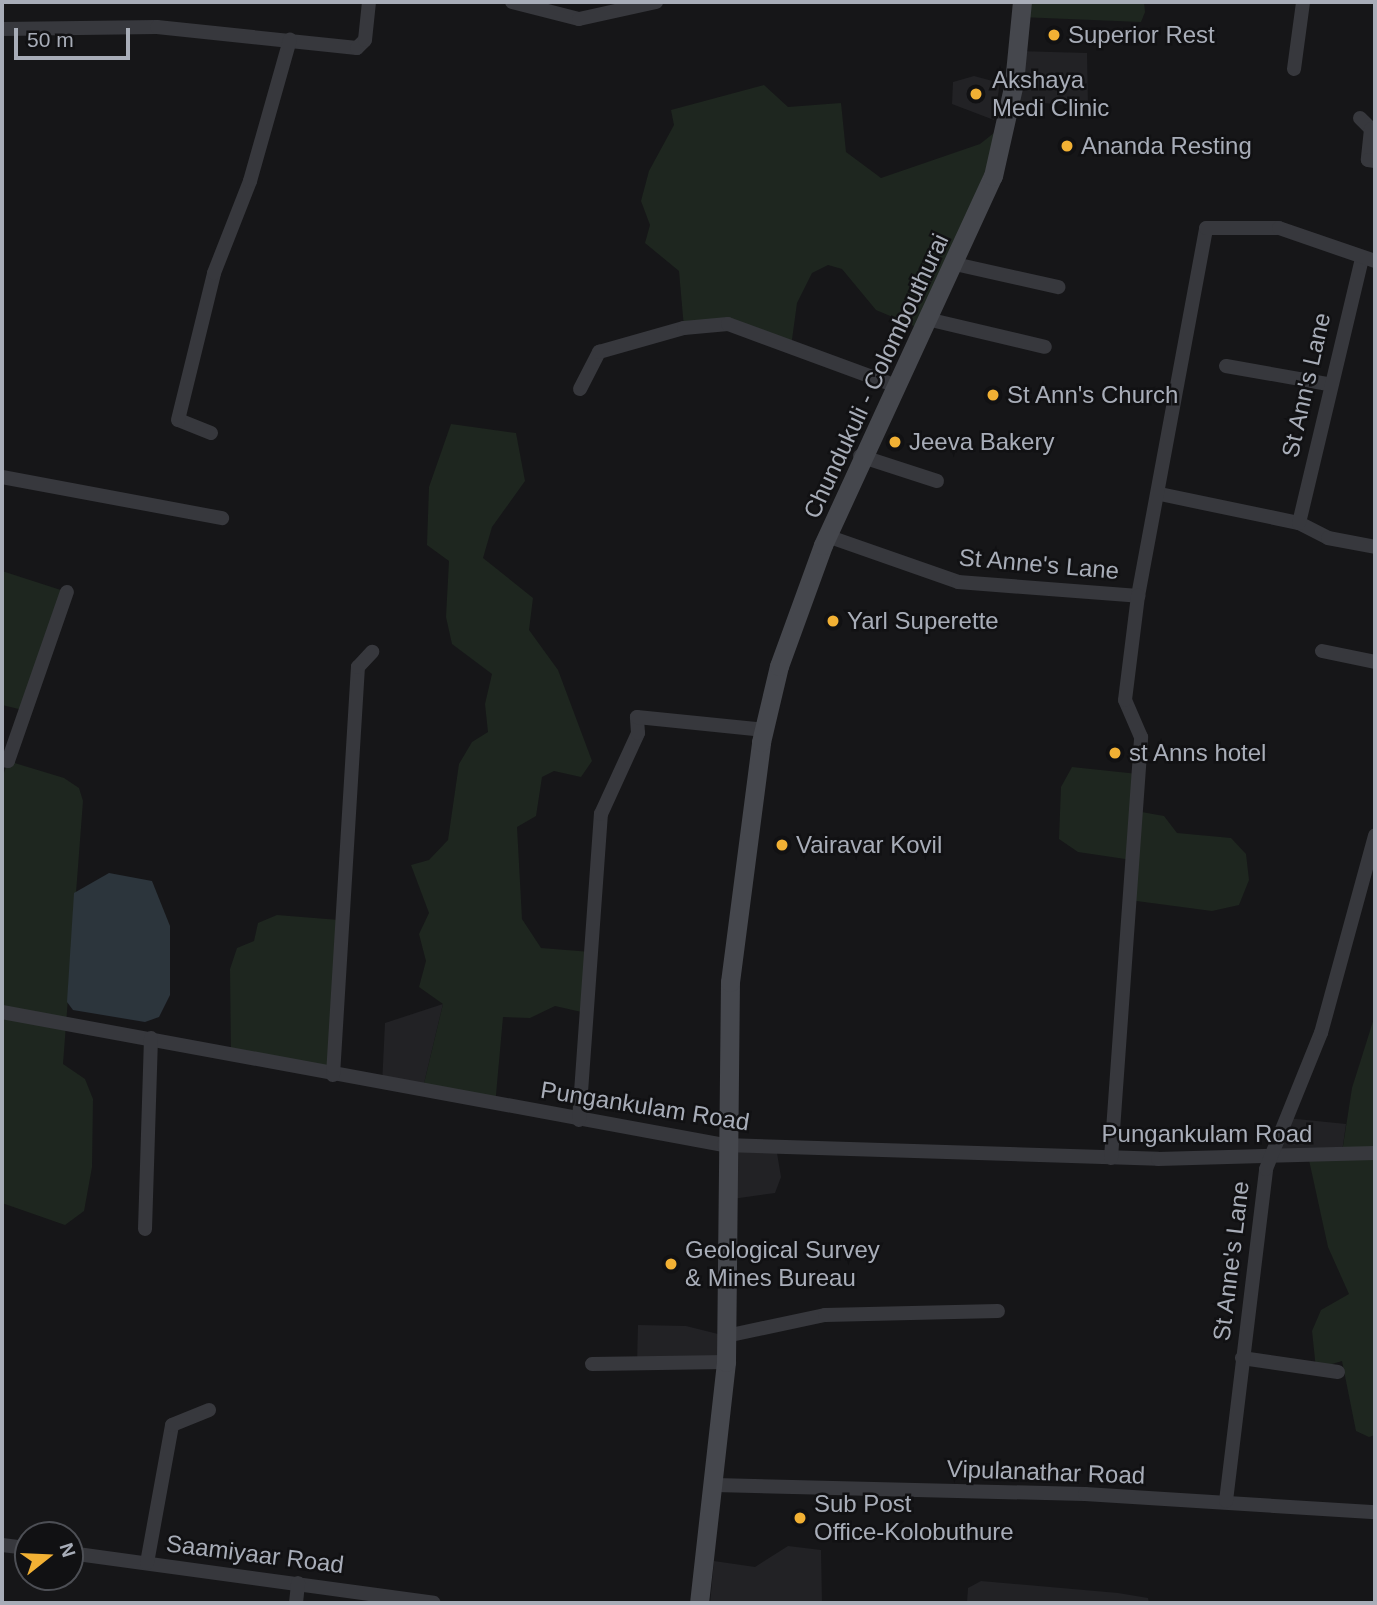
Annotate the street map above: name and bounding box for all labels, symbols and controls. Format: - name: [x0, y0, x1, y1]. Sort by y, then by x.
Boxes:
- scale bar: [18, 14, 133, 58]
- place label: Superior Rest: [1068, 21, 1215, 49]
- marker: Superior Rest: [1046, 27, 1062, 43]
- text: 50 m: [27, 28, 74, 51]
- place label: Akshaya Medi Clinic: [992, 66, 1109, 122]
- marker: Akshaya Medi Clinic: [966, 84, 986, 104]
- place label: Ananda Resting: [1081, 132, 1252, 160]
- marker: Ananda Resting: [1059, 138, 1075, 154]
- street label: Chundukuli - Colombouthurai: [797, 229, 955, 523]
- street label: St Ann's Lane: [1275, 309, 1337, 461]
- place label: St Ann's Church: [1007, 381, 1180, 409]
- marker: St Ann's Church: [985, 387, 1001, 403]
- place label: Jeeva Bakery: [909, 428, 1054, 456]
- marker: Jeeva Bakery: [887, 434, 903, 450]
- street label: St Anne's Lane: [957, 543, 1121, 585]
- place label: Yarl Superette: [847, 607, 999, 635]
- marker: Yarl Superette: [825, 613, 841, 629]
- place label: st Anns hotel: [1129, 739, 1268, 767]
- marker: st Anns hotel: [1107, 745, 1123, 761]
- place label: Vairavar Kovil: [796, 831, 942, 859]
- marker: Vairavar Kovil: [774, 837, 790, 853]
- street label: Pungankulam Road: [539, 1075, 751, 1137]
- street label: Pungankulam Road: [1102, 1120, 1312, 1148]
- street label: St Anne's Lane: [1207, 1179, 1255, 1343]
- place label: Geological Survey & Mines Bureau: [685, 1236, 880, 1292]
- marker: Geological Survey & Mines Bureau: [663, 1256, 679, 1272]
- street label: Vipulanathar Road: [946, 1454, 1146, 1490]
- place label: Sub Post Office-Kolobuthure: [814, 1490, 1014, 1546]
- marker: Sub Post Office-Kolobuthure: [792, 1510, 808, 1526]
- north arrow: [14, 1521, 84, 1591]
- street label: Saamiyaar Road: [165, 1529, 345, 1579]
- text: N: [55, 1540, 80, 1560]

